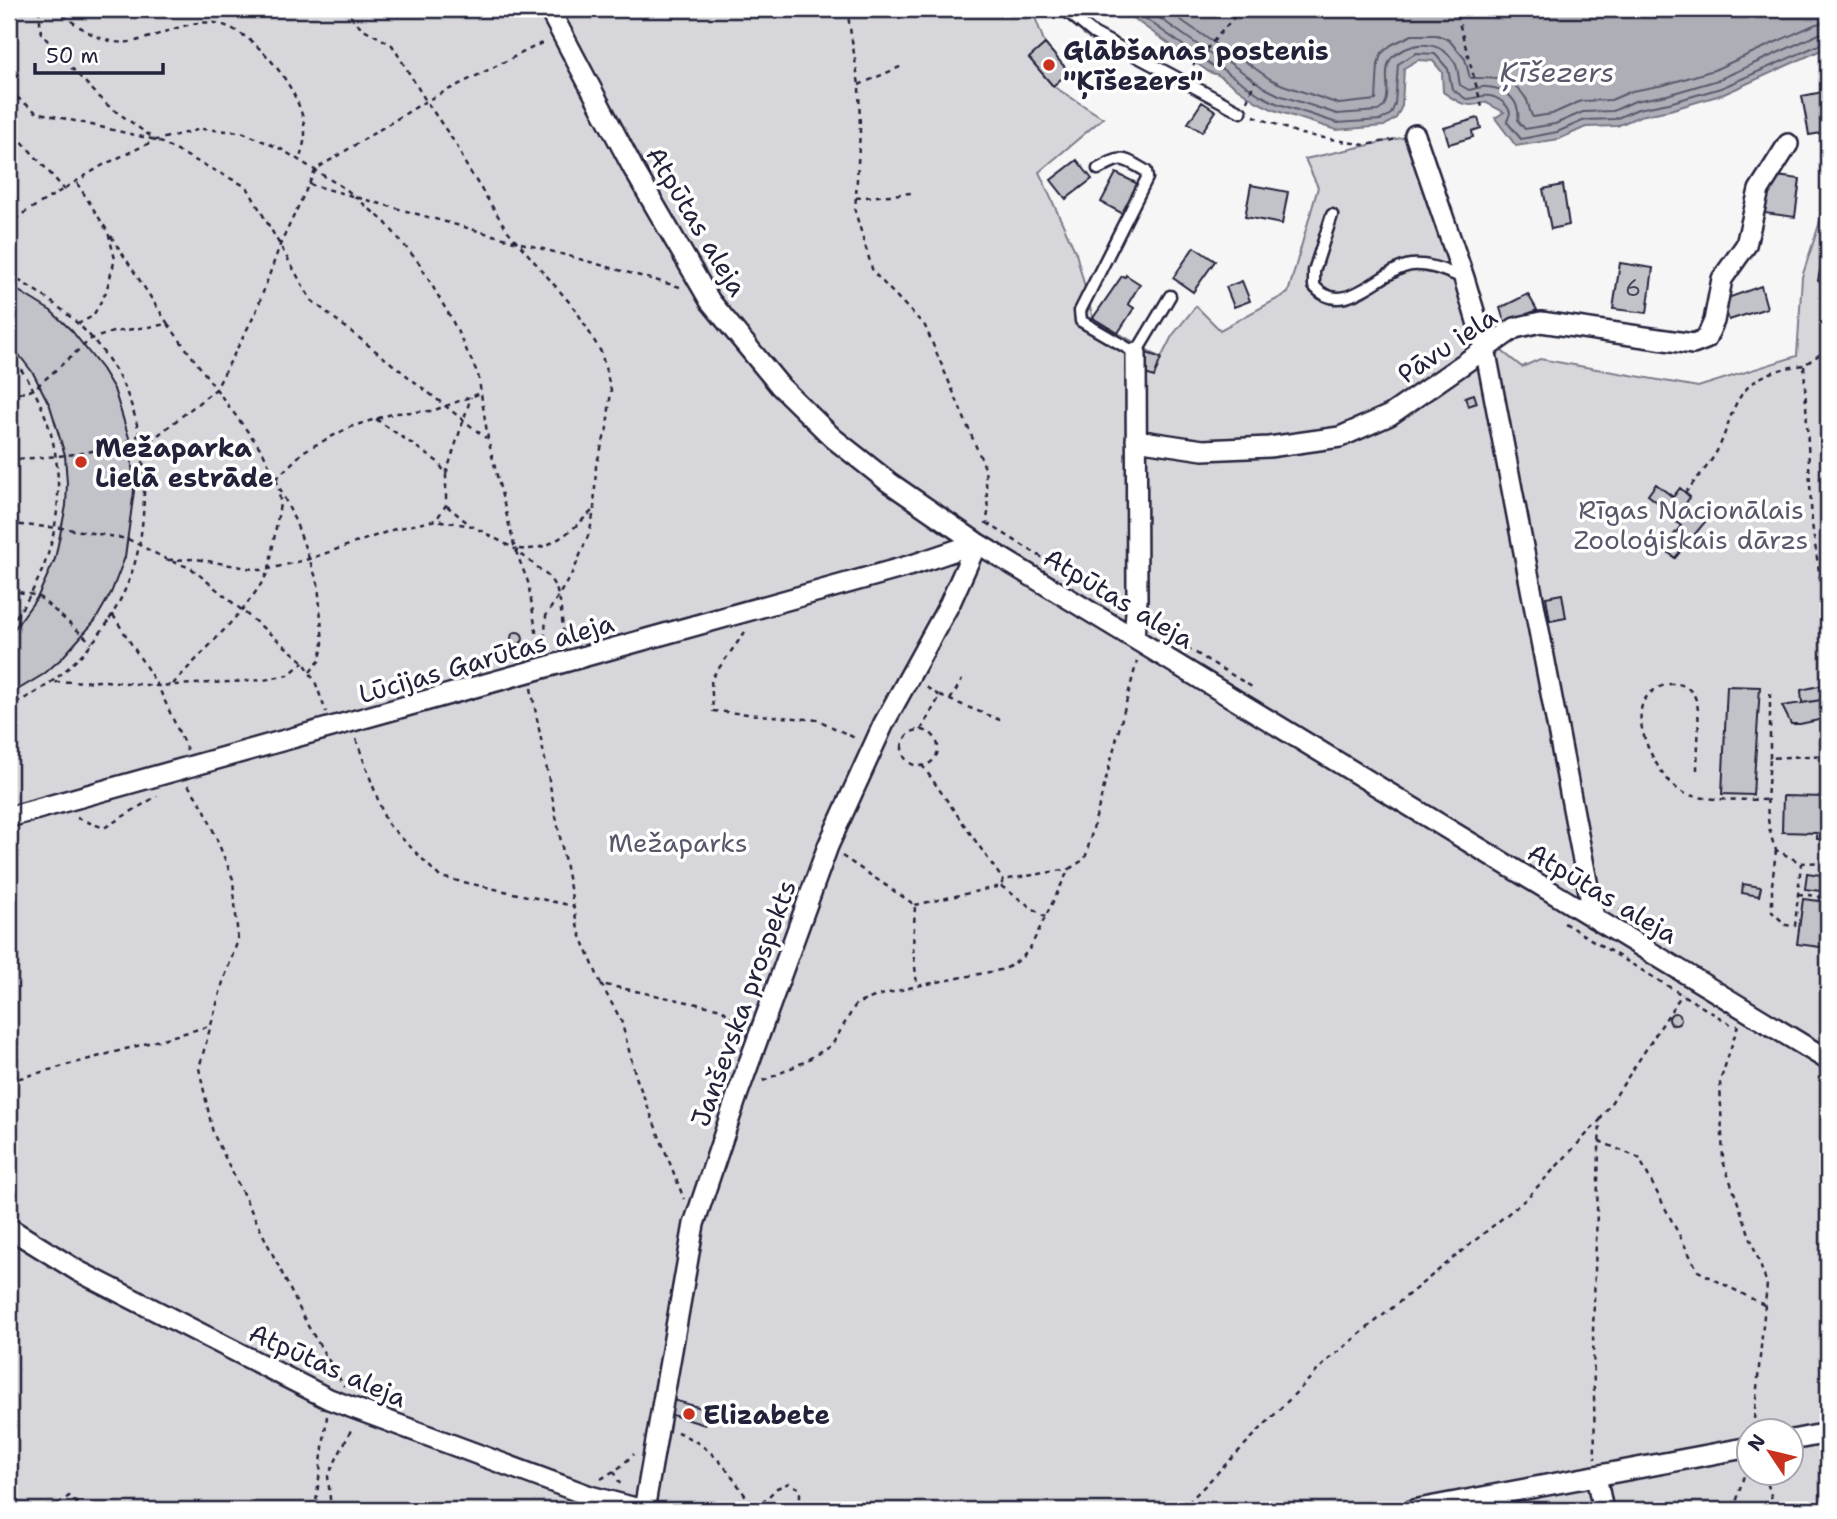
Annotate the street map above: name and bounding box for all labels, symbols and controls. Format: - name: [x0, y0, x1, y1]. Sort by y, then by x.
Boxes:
- scale bar: [35, 32, 163, 76]
- place label: Glābšanas postenis "Ķīšezers": [1063, 33, 1329, 100]
- text: 50 m: [46, 42, 99, 70]
- water label: Ķīšezers: [1500, 53, 1614, 92]
- marker: Glābšanas postenis "Ķīšezers": [1041, 57, 1057, 73]
- street label: Atpūtas aleja: [638, 139, 756, 303]
- house number: 6: [1625, 273, 1641, 303]
- street label: Pāvu iela: [1390, 299, 1504, 391]
- place label: Mežaparka Lielā estrāde: [95, 430, 274, 495]
- marker: Mežaparka Lielā estrāde: [73, 454, 89, 470]
- park label: Rīgas Nacionālais Zooloģiskais dārzs: [1574, 492, 1808, 557]
- street label: Atpūtas aleja: [1037, 539, 1201, 657]
- street label: Lūcijas Garūtas aleja: [354, 605, 618, 711]
- park label: Mežaparks: [608, 825, 748, 860]
- street label: Atpūtas aleja: [1521, 834, 1685, 952]
- street label: Janševska prospekts: [682, 875, 804, 1131]
- street label: Atpūtas aleja: [244, 1315, 412, 1415]
- place label: Elizabete: [703, 1397, 830, 1432]
- marker: Elizabete: [681, 1406, 697, 1422]
- north arrow: [1736, 1418, 1806, 1488]
- text: N: [1742, 1429, 1771, 1456]

